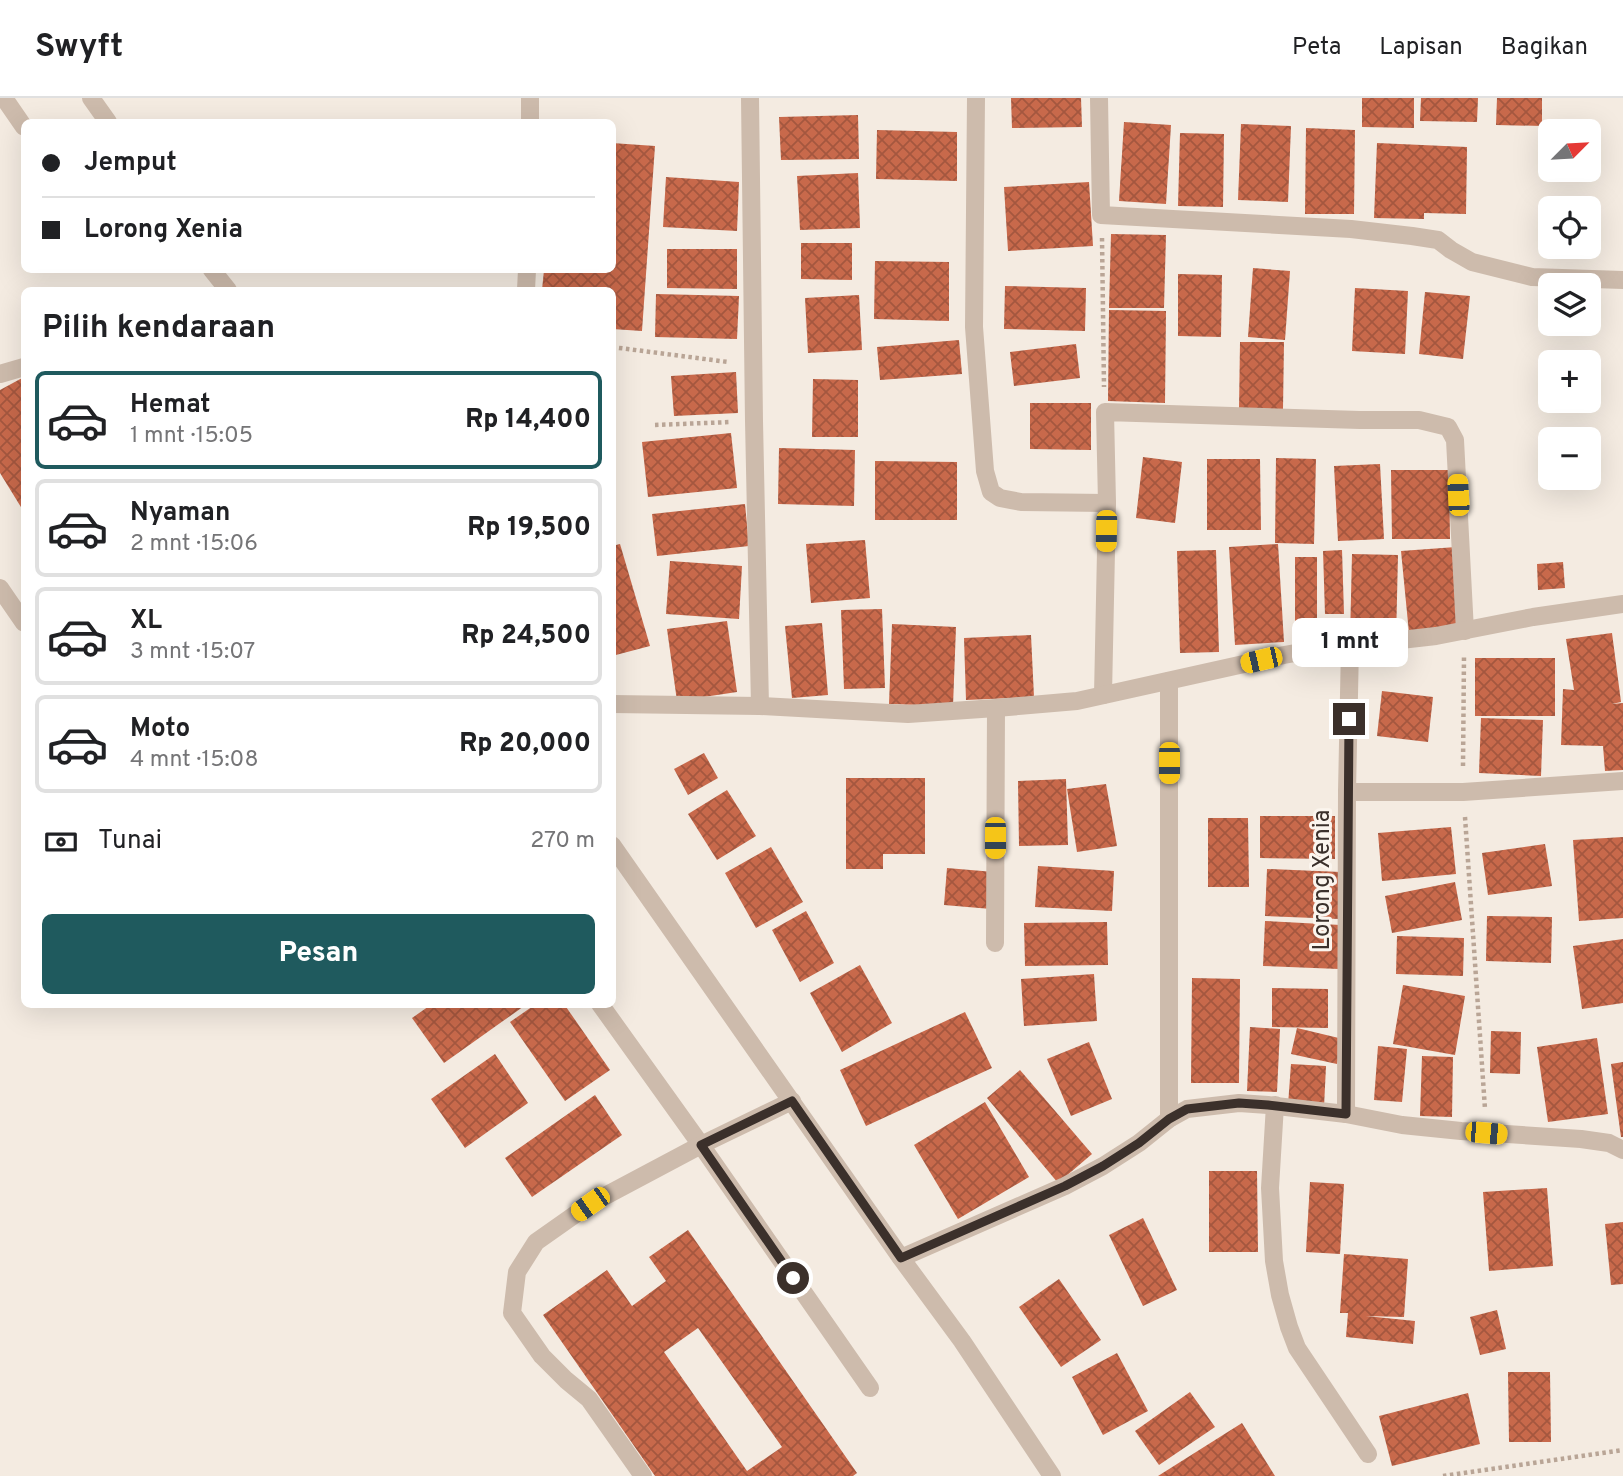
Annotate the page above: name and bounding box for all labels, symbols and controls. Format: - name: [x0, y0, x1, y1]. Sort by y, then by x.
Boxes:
- text: Swyft: [35, 27, 123, 69]
- text: Peta: [1292, 33, 1341, 63]
- text: Lapisan: [1379, 33, 1463, 63]
- text: Bagikan: [1501, 33, 1588, 63]
- north arrow: [1538, 119, 1601, 182]
- map controls: [1538, 119, 1601, 490]
- text: Jemput: [84, 147, 177, 180]
- button: locate: [1538, 196, 1601, 259]
- text: Lorong Xenia: [84, 214, 243, 247]
- button: layers: [1538, 273, 1601, 336]
- text: Pilih kendaraan: [42, 309, 275, 349]
- button: +: [1538, 350, 1601, 413]
- icon: car: [46, 389, 109, 452]
- text: Hemat: [130, 389, 210, 422]
- text: Rp 14,400: [465, 404, 591, 437]
- text: 1 mnt · 15:05: [130, 422, 253, 451]
- button: −: [1538, 427, 1601, 490]
- car: [1447, 473, 1470, 517]
- icon: car: [46, 497, 109, 560]
- text: Nyaman: [130, 497, 230, 530]
- car: [1096, 510, 1117, 552]
- text: Rp 19,500: [467, 512, 591, 545]
- text: 2 mnt · 15:06: [130, 530, 258, 559]
- icon: car: [46, 605, 109, 668]
- text: XL: [130, 605, 162, 638]
- callout: 1 mnt: [1291, 618, 1407, 666]
- text: Rp 24,500: [461, 620, 591, 653]
- text: 1 mnt: [1321, 628, 1379, 657]
- text: 3 mnt · 15:07: [130, 638, 255, 667]
- car: [1239, 645, 1284, 675]
- route end: [1333, 703, 1365, 735]
- icon: car: [46, 713, 109, 776]
- text: Moto: [130, 713, 190, 746]
- text: Rp 20,000: [459, 728, 591, 761]
- car: [1159, 742, 1180, 784]
- text: 4 mnt · 15:08: [130, 746, 258, 775]
- street label: Lorong Xenia: [1308, 810, 1338, 950]
- car: [985, 817, 1006, 859]
- icon: cash: [42, 823, 80, 861]
- text: Tunai: [98, 825, 162, 858]
- text: 270 m: [530, 827, 595, 856]
- button: Pesan: [42, 914, 595, 994]
- car: [1465, 1121, 1508, 1145]
- car: [567, 1183, 614, 1225]
- route start: [777, 1262, 809, 1294]

